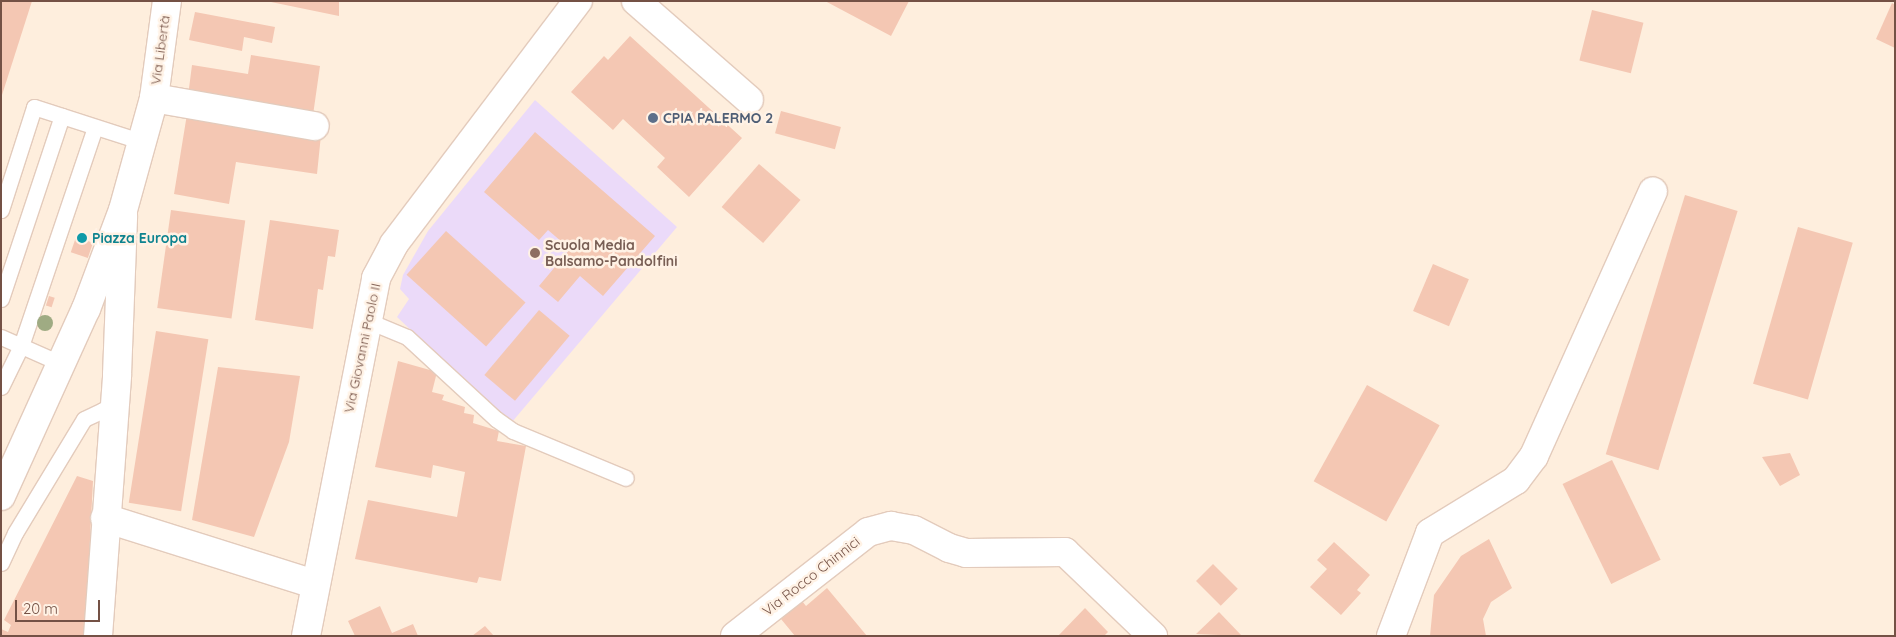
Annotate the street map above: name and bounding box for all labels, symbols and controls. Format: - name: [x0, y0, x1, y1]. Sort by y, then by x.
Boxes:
- street label: Via Libertà: [147, 14, 173, 86]
- place label: CPIA PALERMO 2: [663, 110, 773, 126]
- marker: CPIA PALERMO 2: [647, 112, 659, 124]
- place label: Piazza Europa: [92, 230, 187, 246]
- marker: Piazza Europa: [76, 232, 88, 244]
- place label: Scuola Media Balsamo-Pandolfini: [545, 237, 677, 270]
- marker: Scuola Media Balsamo-Pandolfini: [529, 247, 541, 259]
- street label: Via Giovanni Paolo II: [340, 282, 384, 414]
- street label: Via Rocco Chinnici: [759, 533, 863, 619]
- scale bar: [18, 590, 102, 622]
- text: 20 m: [23, 599, 58, 618]

